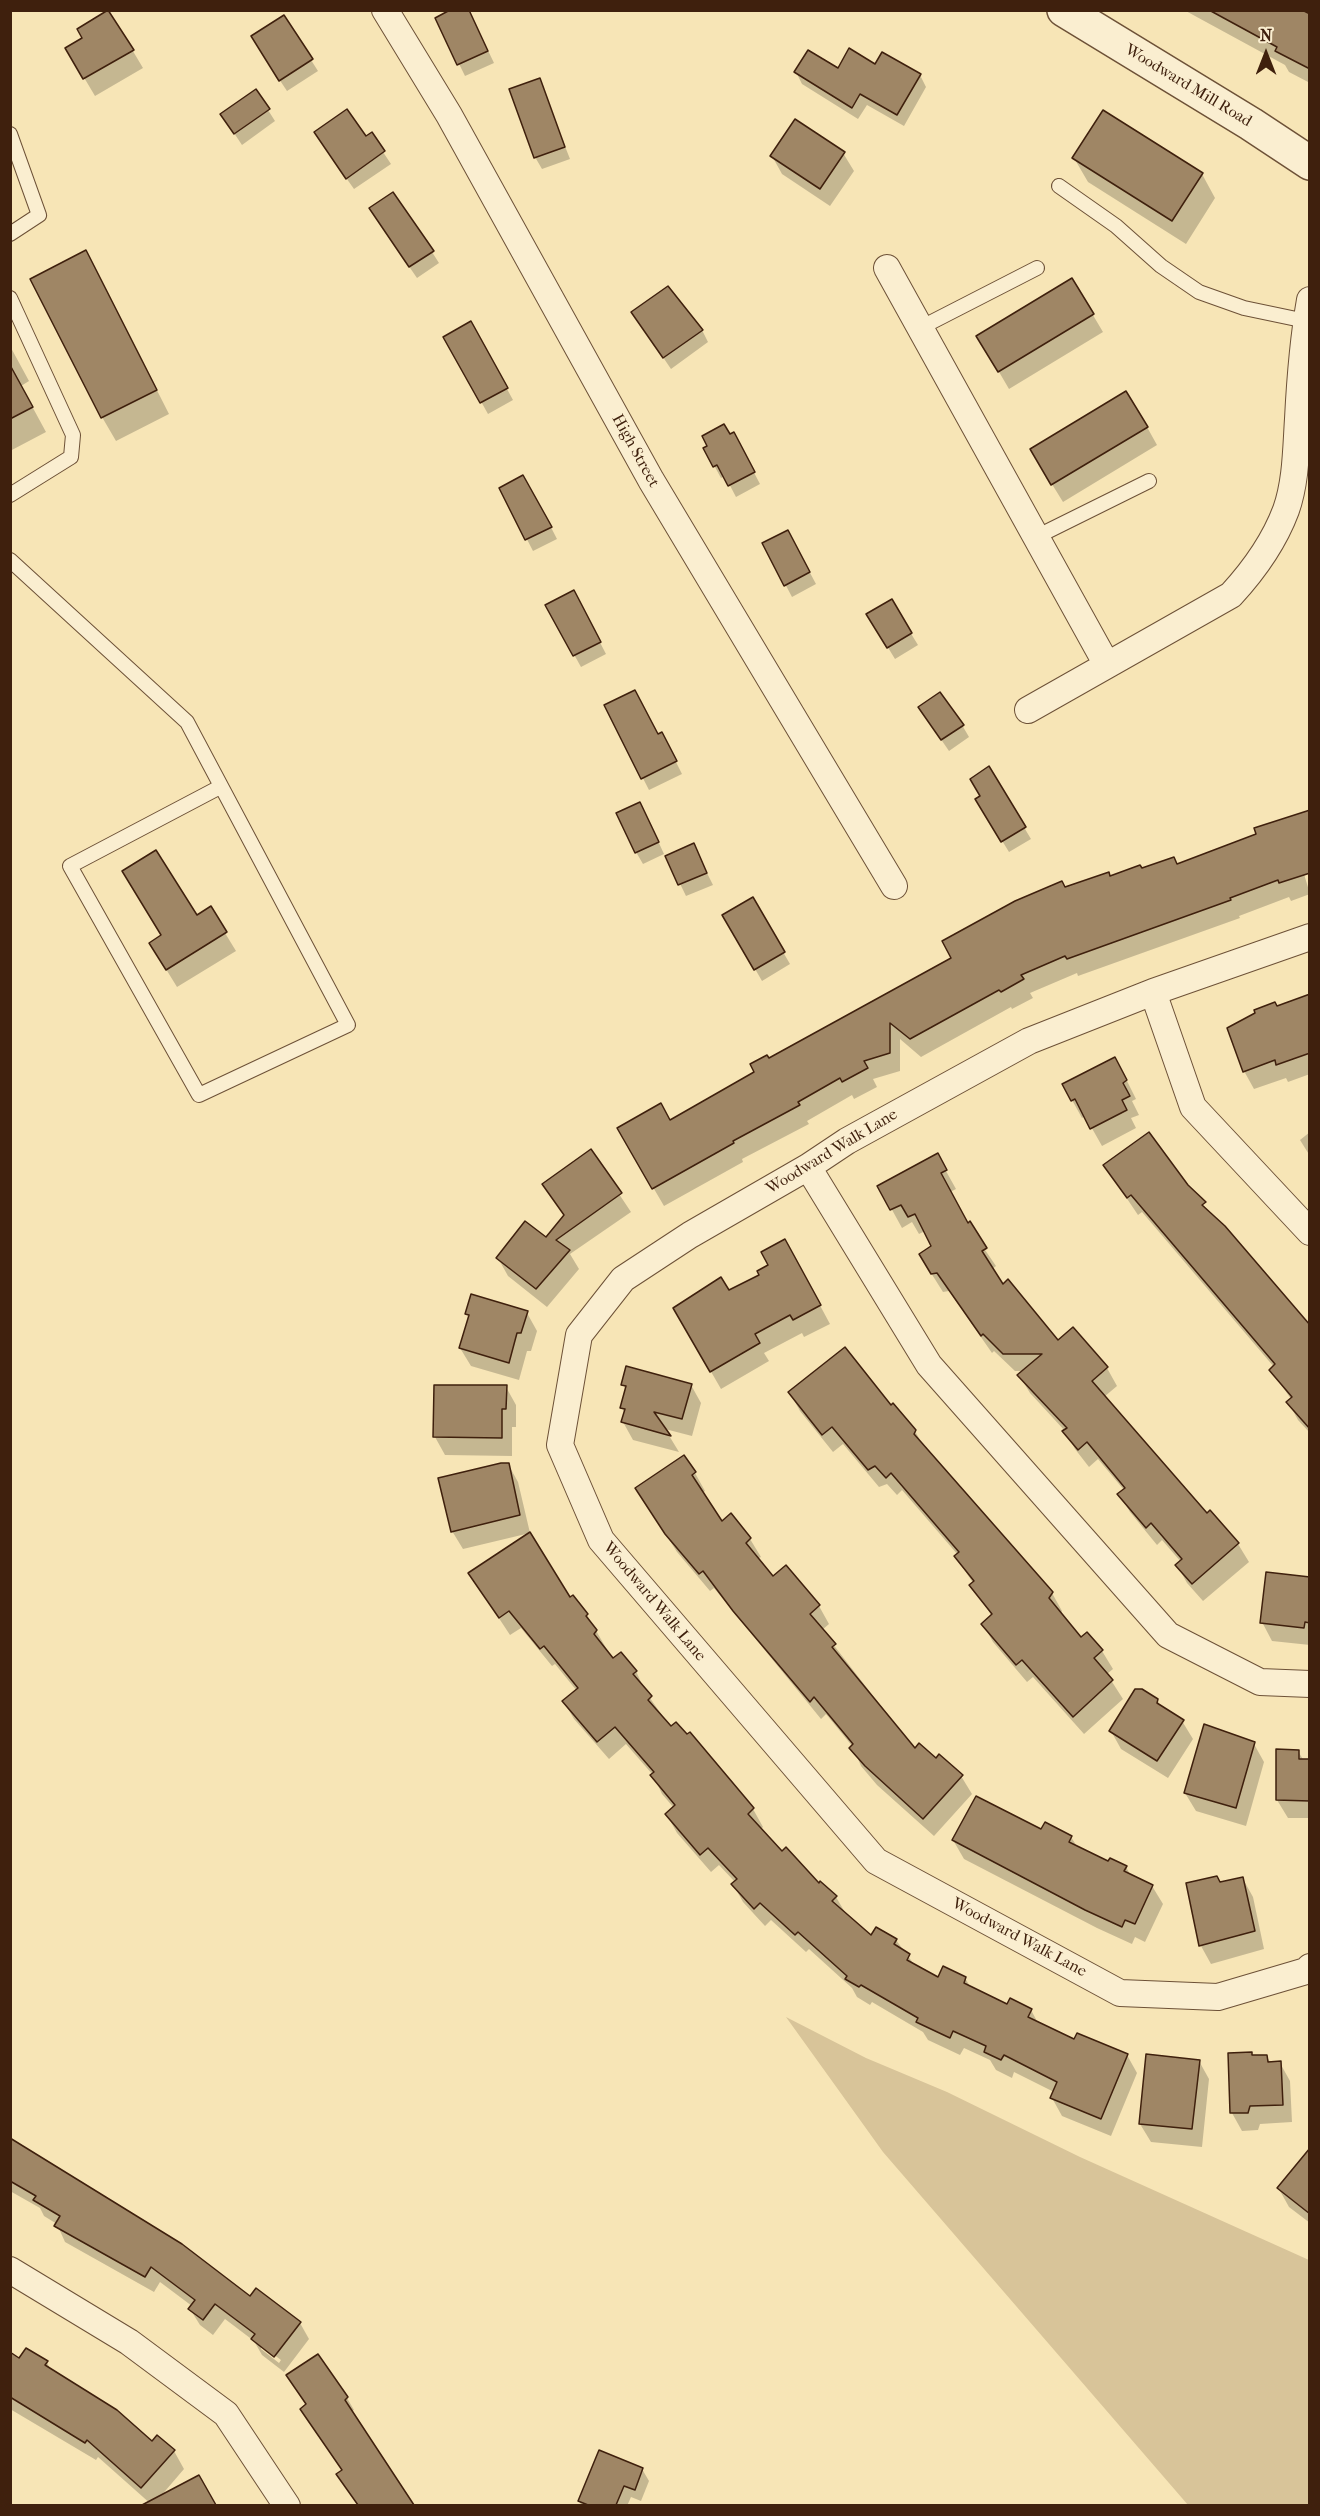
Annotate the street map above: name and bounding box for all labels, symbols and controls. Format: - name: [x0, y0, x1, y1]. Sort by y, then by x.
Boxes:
- north arrow: [1236, 24, 1296, 84]
- text: N: [1260, 26, 1272, 45]
- street label: Woodward Mill Road: [1121, 41, 1255, 131]
- street label: High Street: [607, 411, 663, 491]
- street label: Woodward Walk Lane: [763, 1105, 901, 1199]
- street label: Woodward Walk Lane: [599, 1539, 709, 1665]
- street label: Woodward Walk Lane: [948, 1894, 1090, 1982]

